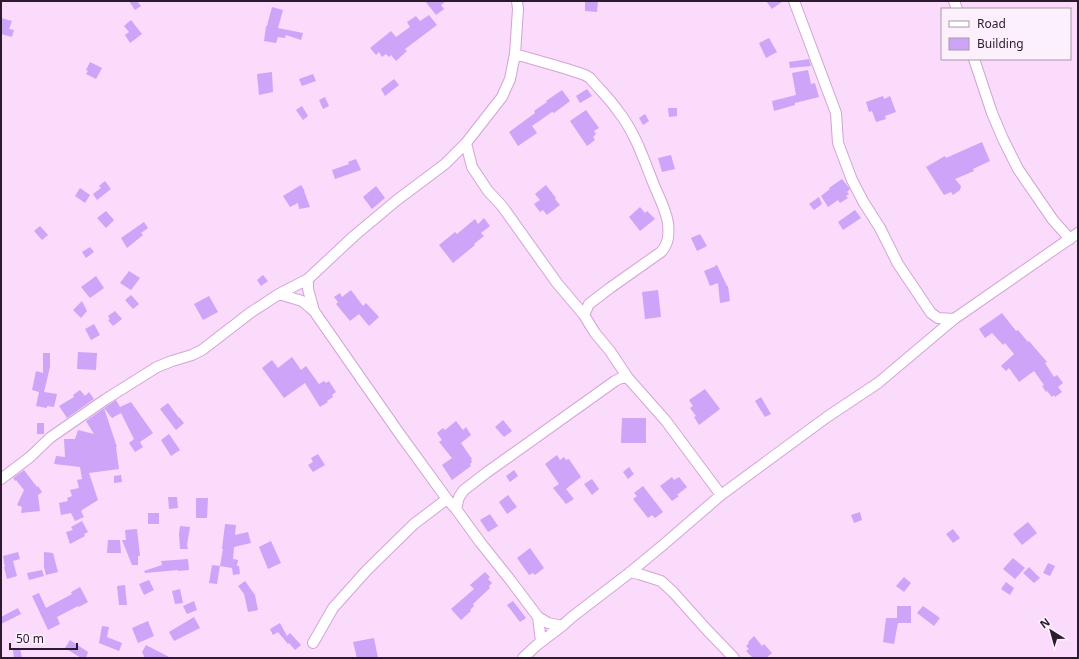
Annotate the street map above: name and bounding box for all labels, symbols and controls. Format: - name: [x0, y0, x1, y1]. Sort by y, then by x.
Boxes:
- legend: [941, 8, 1071, 60]
- text: Road: [977, 15, 1006, 32]
- text: Building: [977, 35, 1024, 52]
- north arrow: [1031, 611, 1071, 651]
- text: N: [1037, 614, 1053, 631]
- scale bar: [10, 625, 77, 651]
- text: 50 m: [16, 630, 44, 647]

